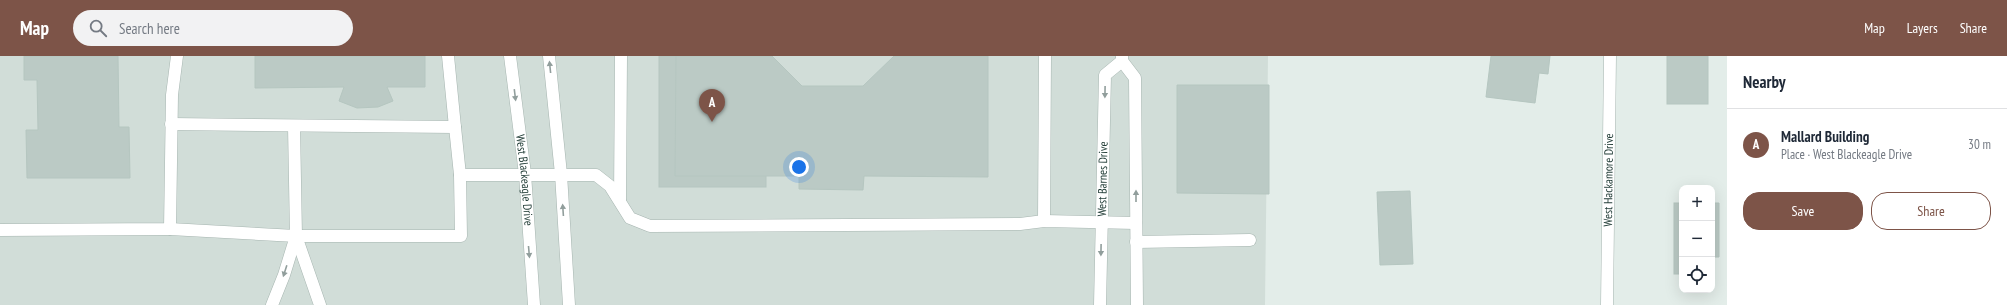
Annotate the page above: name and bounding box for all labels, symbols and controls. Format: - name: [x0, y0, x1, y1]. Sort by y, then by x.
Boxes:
- search box: [73, 10, 353, 46]
- text: Map: [20, 16, 49, 40]
- icon: search: [87, 17, 109, 39]
- text: Search here: [119, 19, 180, 38]
- text: Map: [1864, 19, 1885, 37]
- text: Layers: [1907, 19, 1938, 37]
- text: Share: [1960, 19, 1987, 37]
- one-way arrow: [547, 61, 553, 73]
- text: Nearby: [1743, 71, 1786, 93]
- one-way arrow: [1101, 86, 1108, 98]
- one-way arrow: [512, 89, 518, 101]
- pin: A: [699, 89, 725, 122]
- text: Mallard Building: [1781, 127, 1869, 146]
- street label: West Blackeagle Drive: [513, 133, 537, 226]
- street label: West Hackamore Drive: [1600, 133, 1616, 227]
- text: A: [1753, 136, 1759, 153]
- text: 30 m: [1968, 136, 1991, 153]
- street label: West Barnes Drive: [1094, 141, 1111, 217]
- text: Place · West Blackeagle Drive: [1781, 146, 1912, 163]
- your location: [789, 157, 809, 177]
- map controls: [1679, 185, 1715, 293]
- button: +: [1679, 185, 1715, 221]
- one-way arrow: [1133, 189, 1139, 202]
- button: Save: [1743, 192, 1863, 230]
- button: Share: [1871, 192, 1991, 230]
- one-way arrow: [559, 204, 566, 216]
- button: −: [1679, 221, 1715, 257]
- one-way arrow: [1098, 244, 1104, 257]
- one-way arrow: [526, 246, 533, 258]
- button: locate: [1679, 257, 1715, 293]
- one-way arrow: [282, 265, 288, 277]

